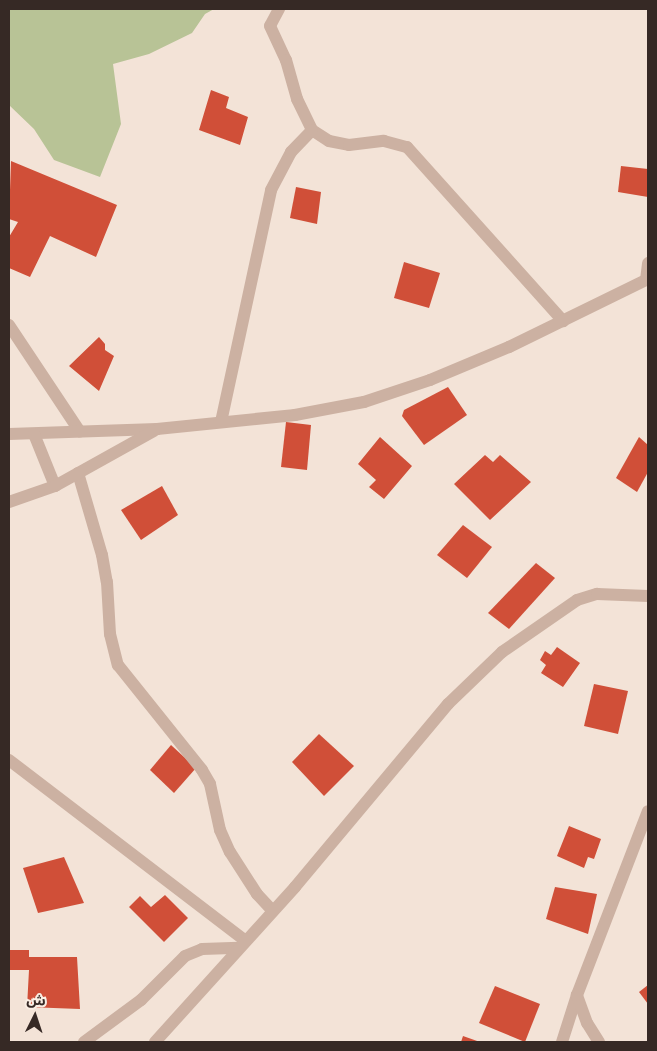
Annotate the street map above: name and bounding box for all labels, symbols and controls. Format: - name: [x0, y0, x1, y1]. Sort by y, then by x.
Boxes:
- north arrow: [10, 991, 60, 1041]
- text: ش: [26, 993, 46, 1009]

